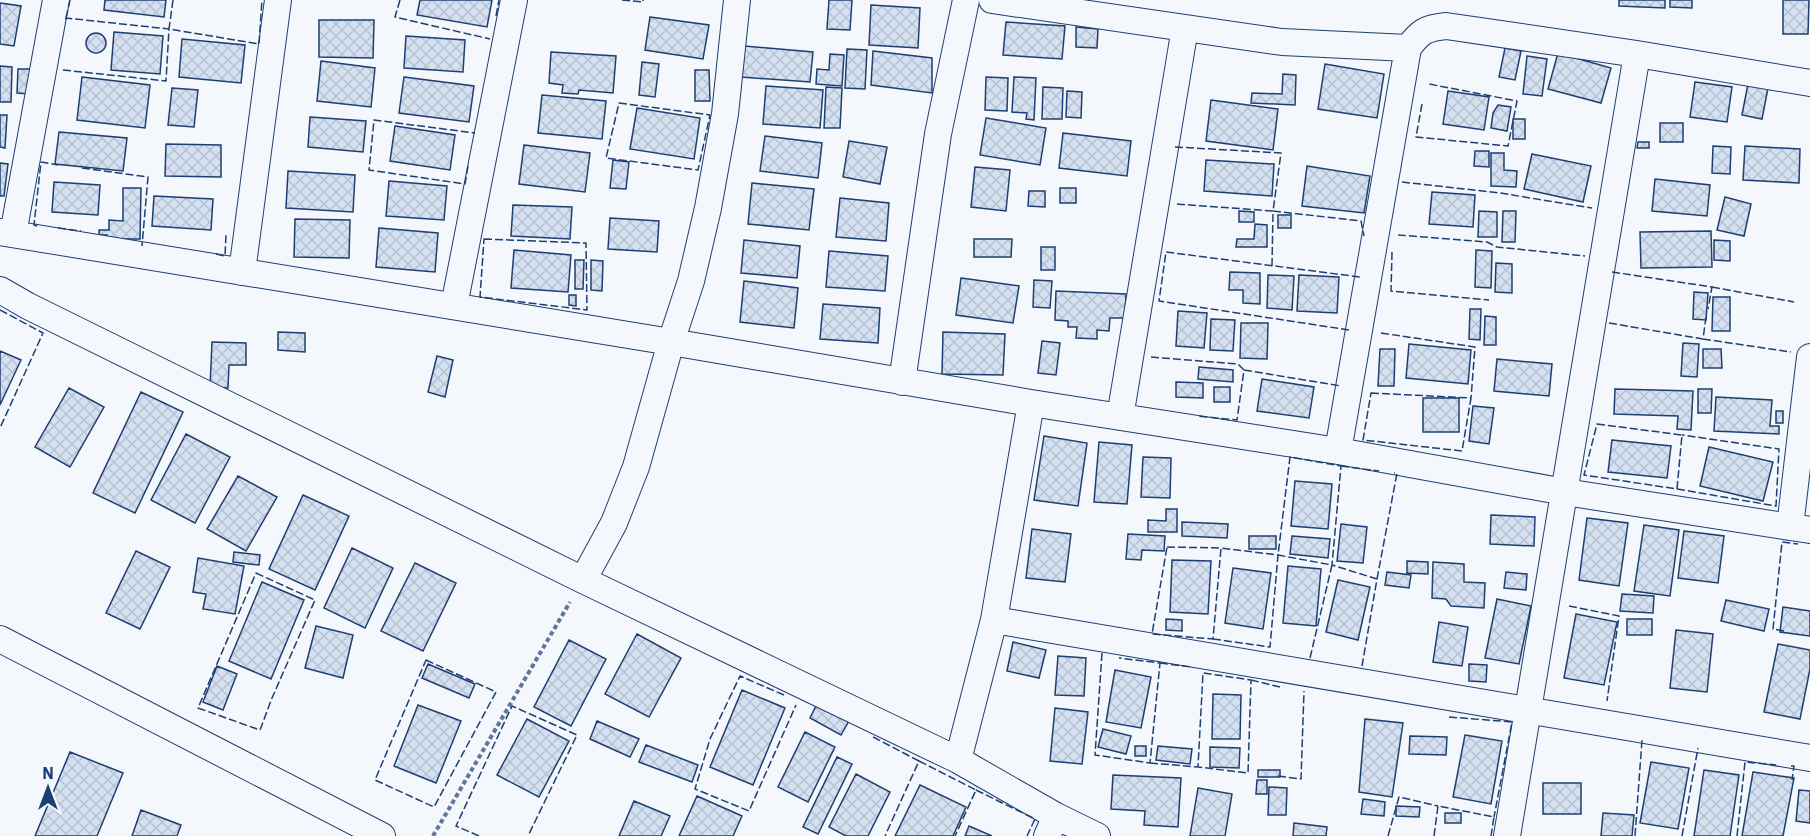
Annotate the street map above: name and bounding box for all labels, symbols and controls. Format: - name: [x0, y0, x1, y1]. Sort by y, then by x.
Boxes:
- north arrow: [18, 758, 78, 818]
- text: N: [42, 763, 54, 783]

